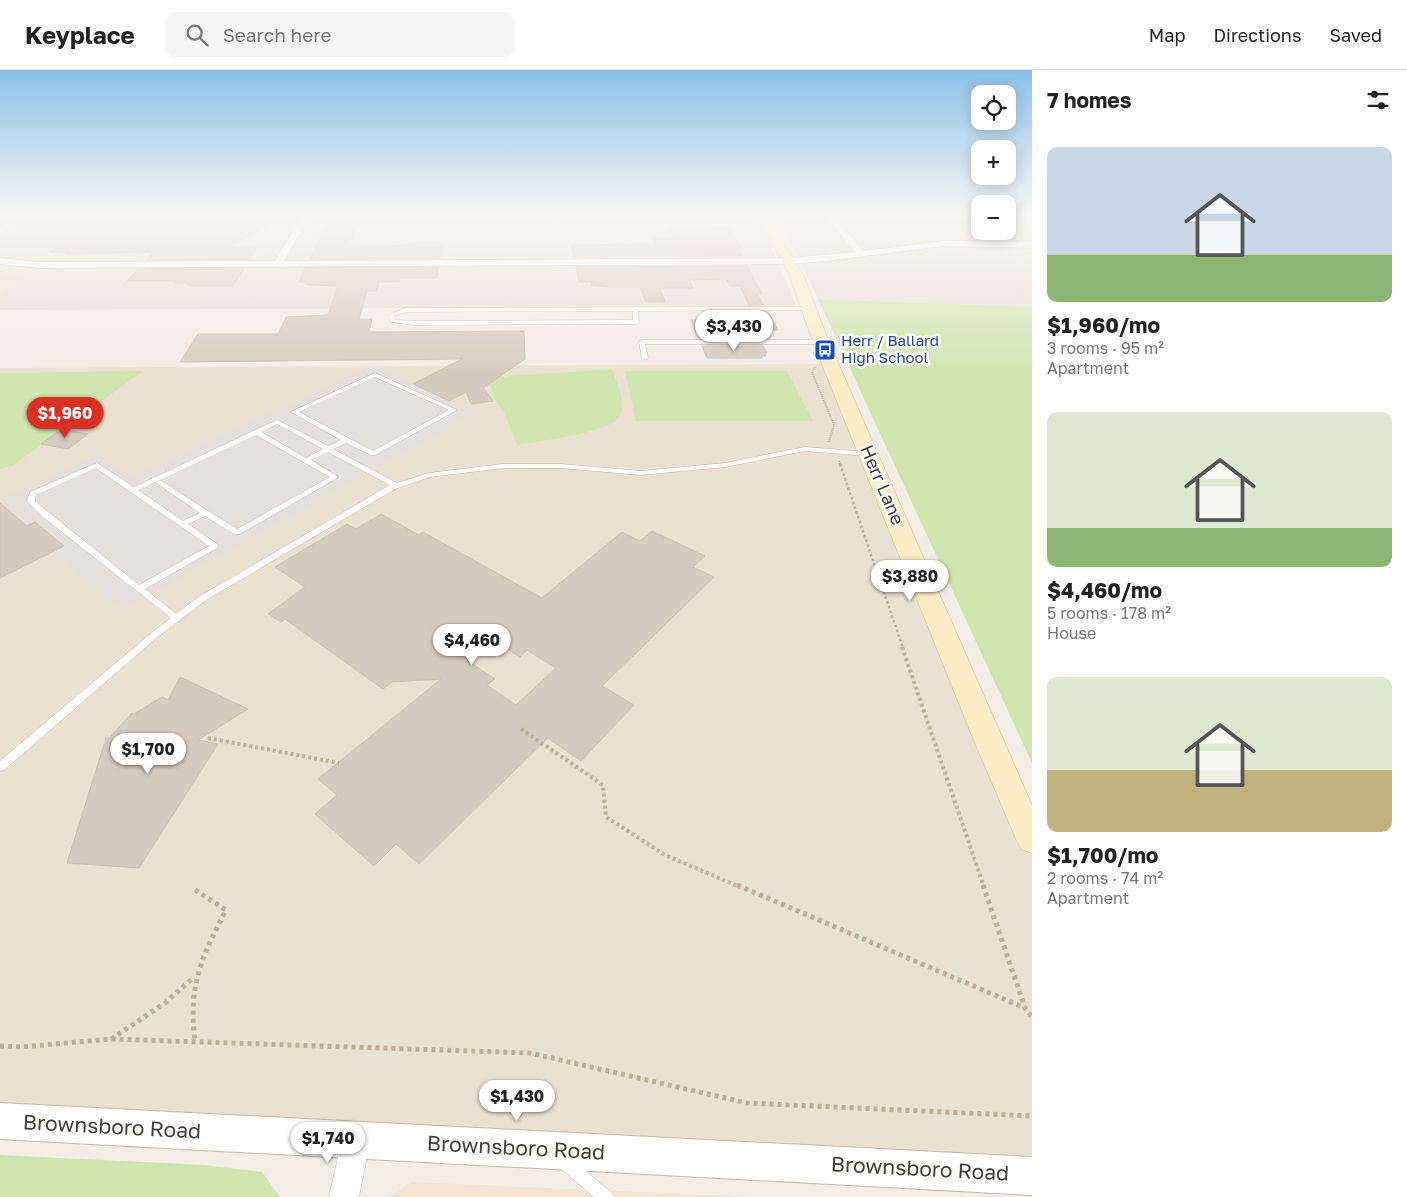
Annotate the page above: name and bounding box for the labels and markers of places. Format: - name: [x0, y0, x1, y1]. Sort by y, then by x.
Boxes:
- pin: $3,430: [693, 310, 775, 352]
- place label: Herr / Ballard High School: [841, 331, 939, 366]
- bus stop icon: Herr / Ballard High School: [813, 338, 837, 362]
- pin: $1,960: [24, 396, 106, 439]
- pin: $3,880: [869, 560, 951, 602]
- pin: $4,460: [431, 624, 513, 666]
- pin: $1,700: [107, 732, 189, 775]
- pin: $1,430: [476, 1080, 558, 1122]
- pin: $1,740: [287, 1122, 369, 1164]

